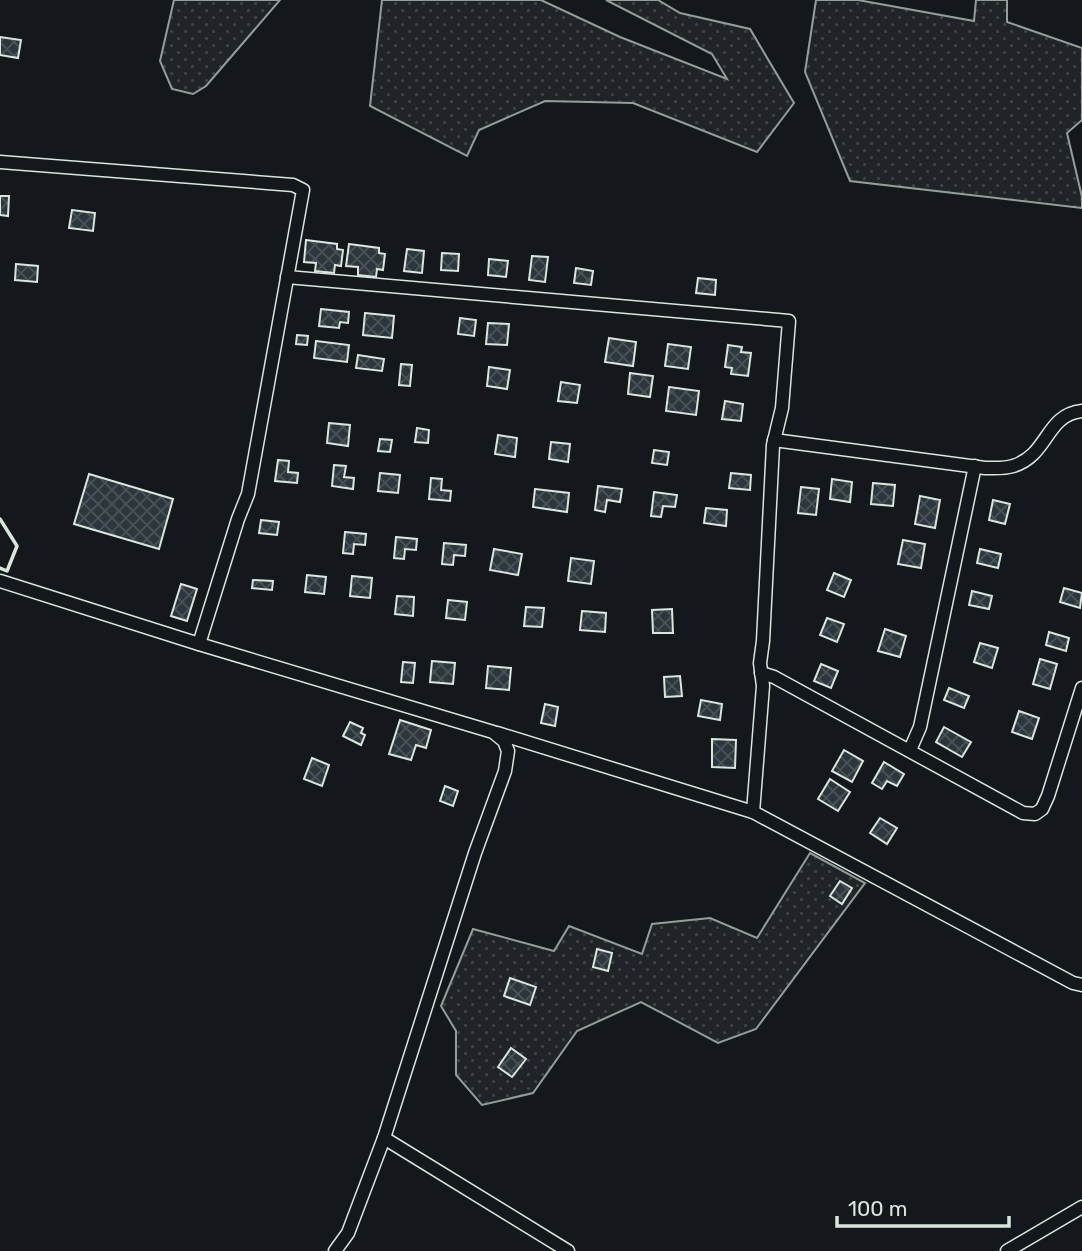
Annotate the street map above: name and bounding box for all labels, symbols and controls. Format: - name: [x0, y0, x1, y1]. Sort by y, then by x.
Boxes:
- scale bar: [837, 1184, 1009, 1228]
- text: 100 m: [848, 1196, 907, 1221]

